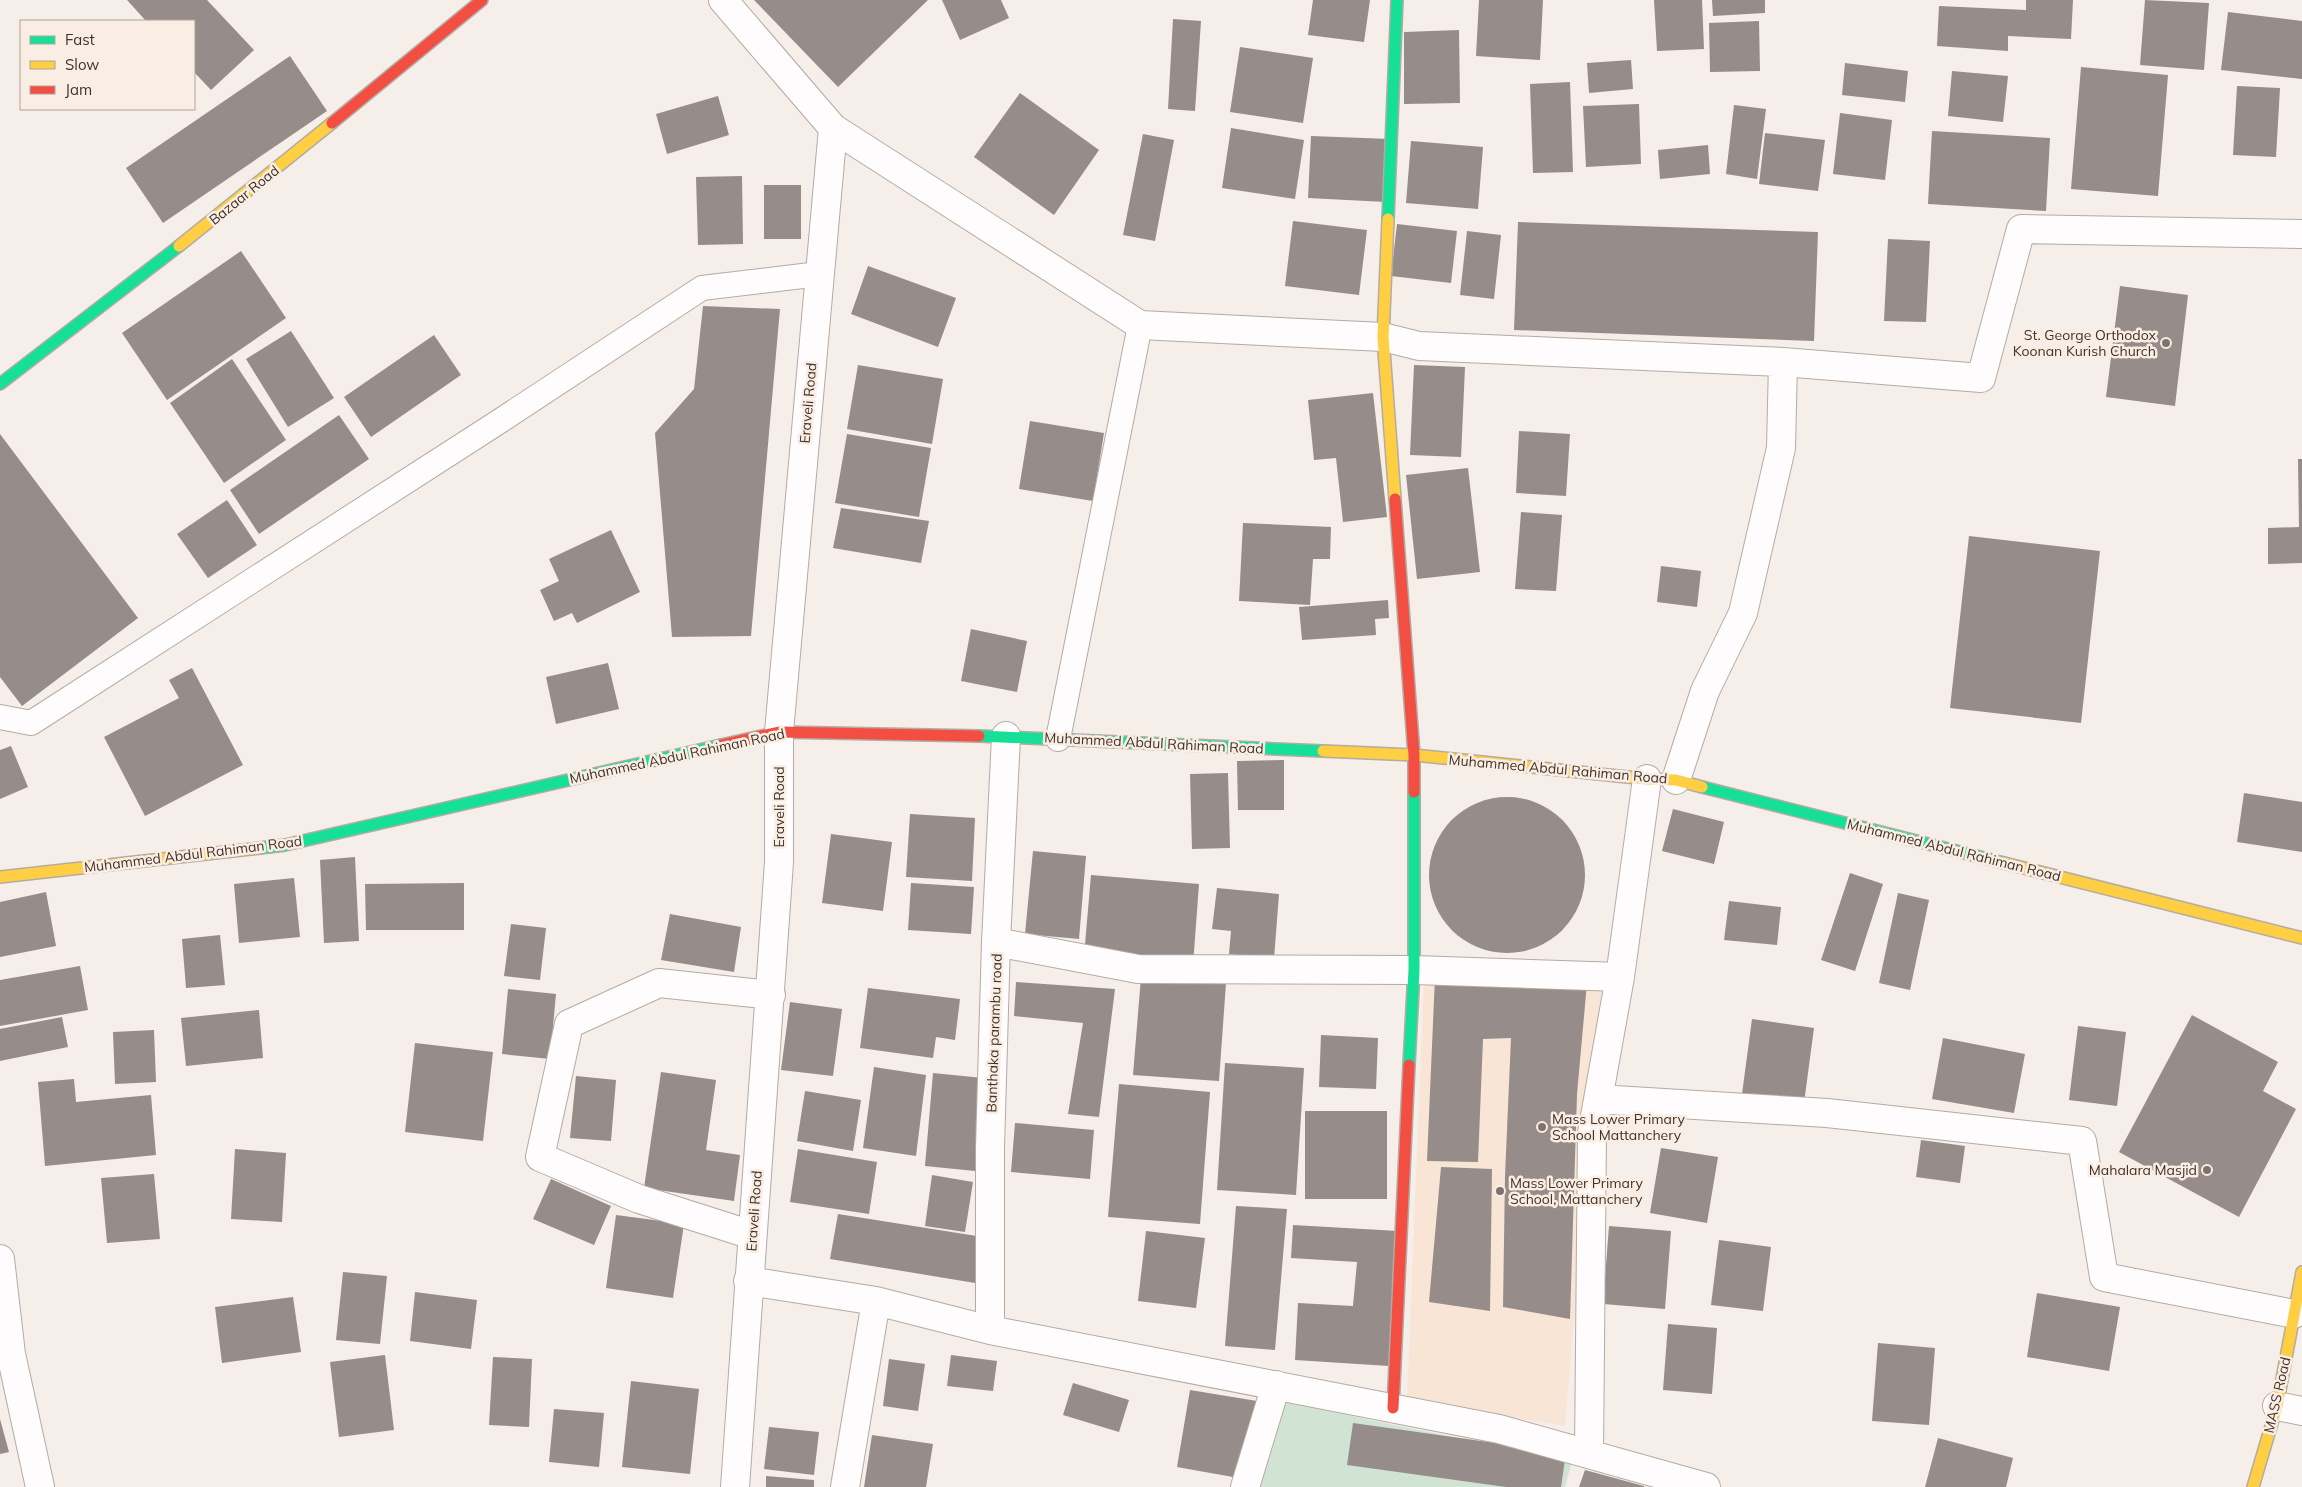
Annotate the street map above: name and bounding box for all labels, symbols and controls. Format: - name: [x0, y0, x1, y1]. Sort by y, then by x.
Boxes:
- legend: [20, 20, 195, 110]
- text: Fast: [65, 30, 95, 49]
- text: Slow: [65, 55, 99, 74]
- text: Jam: [65, 80, 92, 99]
- street label: Bazaar Road: [205, 161, 283, 229]
- place label: St. George Orthodox Koonan Kurish Church: [2013, 326, 2157, 360]
- marker: St. George Orthodox Koonan Kurish Church: [2160, 337, 2172, 349]
- street label: Eraveli Road: [795, 362, 821, 444]
- street label: Muhammed Abdul Rahiman Road: [568, 724, 786, 788]
- street label: Muhammed Abdul Rahiman Road: [1044, 728, 1264, 758]
- street label: Muhammed Abdul Rahiman Road: [1448, 750, 1668, 788]
- street label: Eraveli Road: [770, 766, 788, 848]
- street label: Muhammed Abdul Rahiman Road: [1845, 815, 2063, 885]
- street label: Muhammed Abdul Rahiman Road: [83, 832, 303, 876]
- street label: Banthaka parambu road: [982, 953, 1006, 1113]
- place label: Mass Lower Primary School Mattanchery: [1552, 1110, 1685, 1144]
- marker: Mass Lower Primary School Mattanchery: [1536, 1121, 1548, 1133]
- place label: Mahalara Masjid: [2089, 1161, 2197, 1179]
- marker: Mahalara Masjid: [2201, 1164, 2213, 1176]
- street label: Eraveli Road: [742, 1170, 766, 1252]
- place label: Mass Lower Primary School, Mattanchery: [1510, 1174, 1643, 1208]
- marker: Mass Lower Primary School, Mattanchery: [1494, 1185, 1506, 1197]
- street label: MASS Road: [2259, 1355, 2295, 1435]

